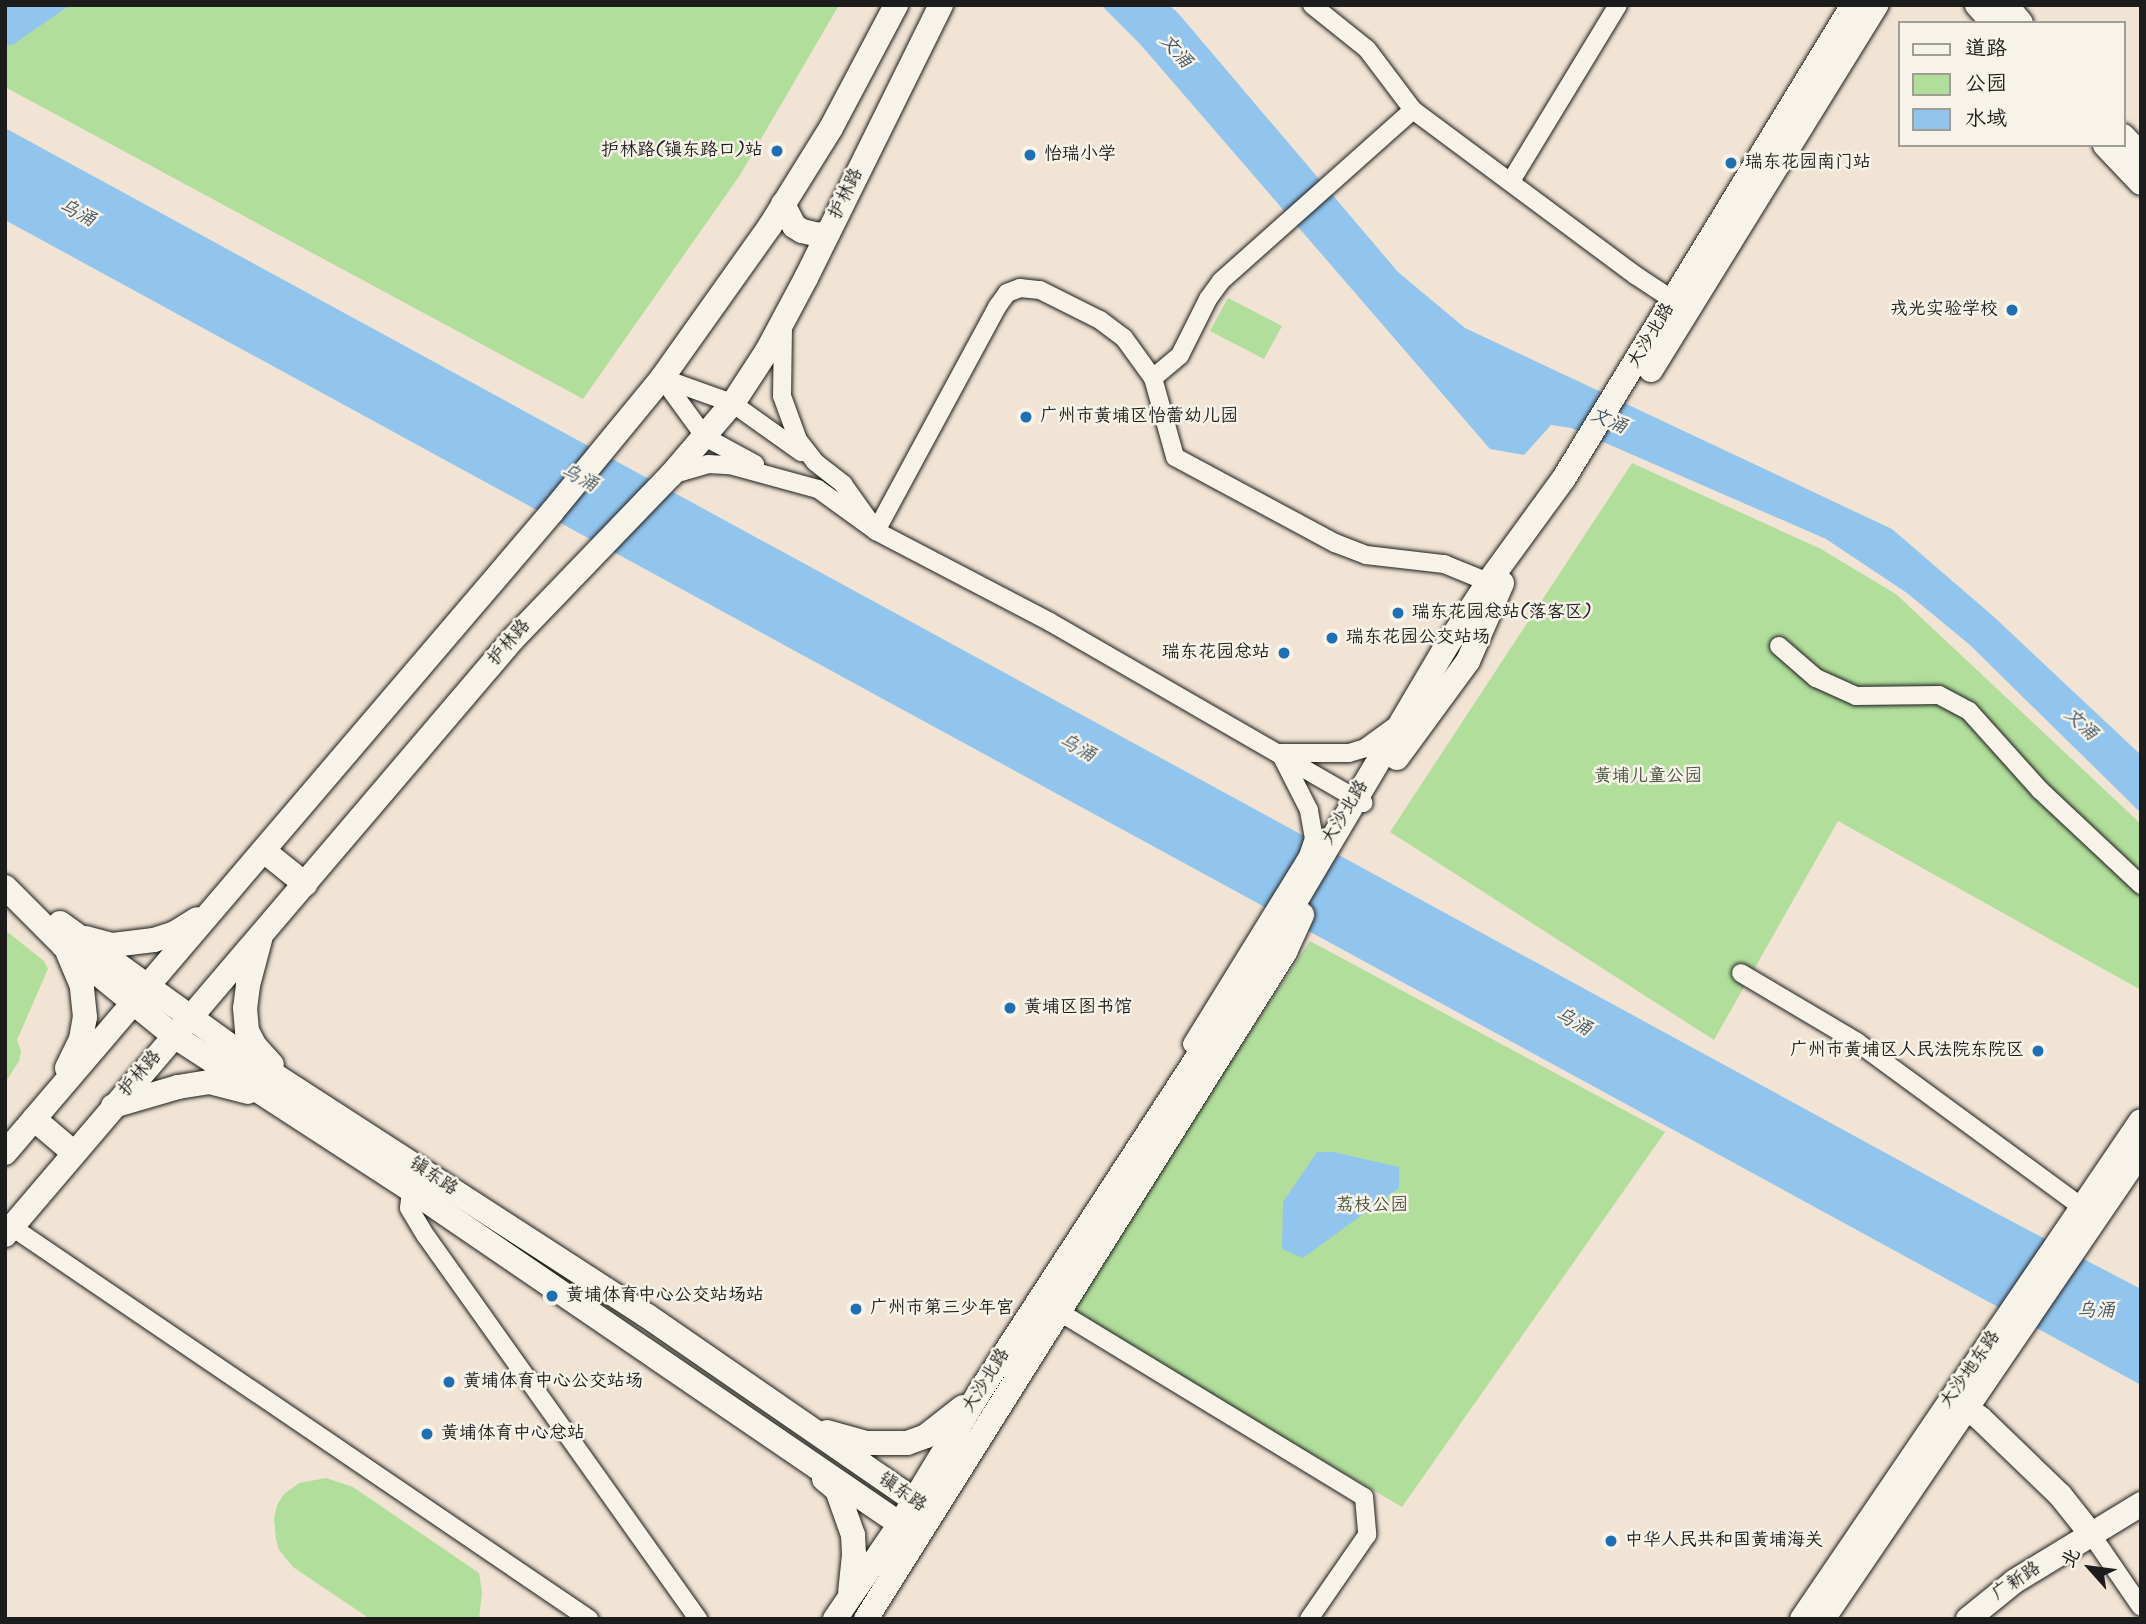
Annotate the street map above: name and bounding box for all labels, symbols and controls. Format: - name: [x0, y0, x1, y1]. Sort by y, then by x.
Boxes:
- legend: [1898, 21, 2125, 147]
- water label: 文涌: [1154, 30, 1196, 74]
- text: 道路: [1965, 33, 2007, 66]
- text: 公园: [1965, 68, 2007, 101]
- text: 水域: [1965, 103, 2007, 136]
- place label: 护林路(镇东路口)站: [601, 140, 763, 162]
- marker: 护林路(镇东路口)站: [769, 143, 785, 159]
- place label: 怡瑞小学: [1044, 144, 1116, 166]
- marker: 怡瑞小学: [1022, 147, 1038, 163]
- place label: 瑞东花园南门站: [1745, 152, 1871, 174]
- marker: 瑞东花园南门站: [1723, 155, 1739, 171]
- street label: 护林路: [825, 165, 869, 223]
- water label: 乌涌: [55, 195, 99, 233]
- place label: 戎光实验学校: [1890, 299, 1998, 321]
- street label: 大沙北路: [1624, 300, 1680, 372]
- marker: 戎光实验学校: [2004, 302, 2020, 318]
- water label: 文涌: [1586, 404, 1630, 440]
- place label: 广州市黄埔区怡蕾幼儿园: [1040, 406, 1238, 428]
- marker: 广州市黄埔区怡蕾幼儿园: [1018, 409, 1034, 425]
- water label: 乌涌: [557, 460, 601, 498]
- place label: 瑞东花园总站(落客区): [1412, 602, 1592, 624]
- marker: 瑞东花园总站(落客区): [1390, 605, 1406, 621]
- street label: 护林路: [484, 616, 536, 670]
- place label: 瑞东花园公交站场: [1346, 627, 1490, 649]
- marker: 瑞东花园公交站场: [1324, 630, 1340, 646]
- place label: 瑞东花园总站: [1162, 642, 1270, 664]
- marker: 瑞东花园总站: [1276, 645, 1292, 661]
- water label: 文涌: [2058, 704, 2102, 746]
- water label: 乌涌: [1055, 730, 1099, 768]
- park label: 黄埔儿童公园: [1594, 766, 1702, 788]
- street label: 大沙北路: [1318, 777, 1374, 849]
- place label: 黄埔区图书馆: [1024, 997, 1132, 1019]
- marker: 黄埔区图书馆: [1002, 1000, 1018, 1016]
- water label: 乌涌: [1551, 1004, 1595, 1042]
- place label: 广州市黄埔区人民法院东院区: [1790, 1040, 2024, 1062]
- marker: 广州市黄埔区人民法院东院区: [2030, 1043, 2046, 1059]
- street label: 护林路: [115, 1047, 167, 1101]
- street label: 镇东路: [405, 1153, 461, 1201]
- park label: 荔枝公园: [1336, 1195, 1408, 1217]
- place label: 黄埔体育中心公交站场站: [566, 1285, 764, 1307]
- marker: 黄埔体育中心公交站场站: [544, 1288, 560, 1304]
- place label: 广州市第三少年宫: [870, 1298, 1014, 1320]
- marker: 广州市第三少年宫: [848, 1301, 864, 1317]
- water label: 乌涌: [2077, 1301, 2115, 1323]
- street label: 大沙地东路: [1936, 1327, 2006, 1413]
- street label: 大沙北路: [959, 1345, 1015, 1417]
- place label: 黄埔体育中心公交站场: [463, 1371, 643, 1393]
- marker: 黄埔体育中心公交站场: [441, 1374, 457, 1390]
- place label: 黄埔体育中心总站: [441, 1423, 585, 1445]
- marker: 黄埔体育中心总站: [419, 1426, 435, 1442]
- street label: 镇东路: [874, 1469, 930, 1517]
- place label: 中华人民共和国黄埔海关: [1625, 1530, 1823, 1552]
- marker: 中华人民共和国黄埔海关: [1603, 1533, 1619, 1549]
- north arrow: [2055, 1533, 2125, 1603]
- text: 北: [2054, 1543, 2089, 1574]
- street label: 广新路: [1989, 1558, 2045, 1606]

